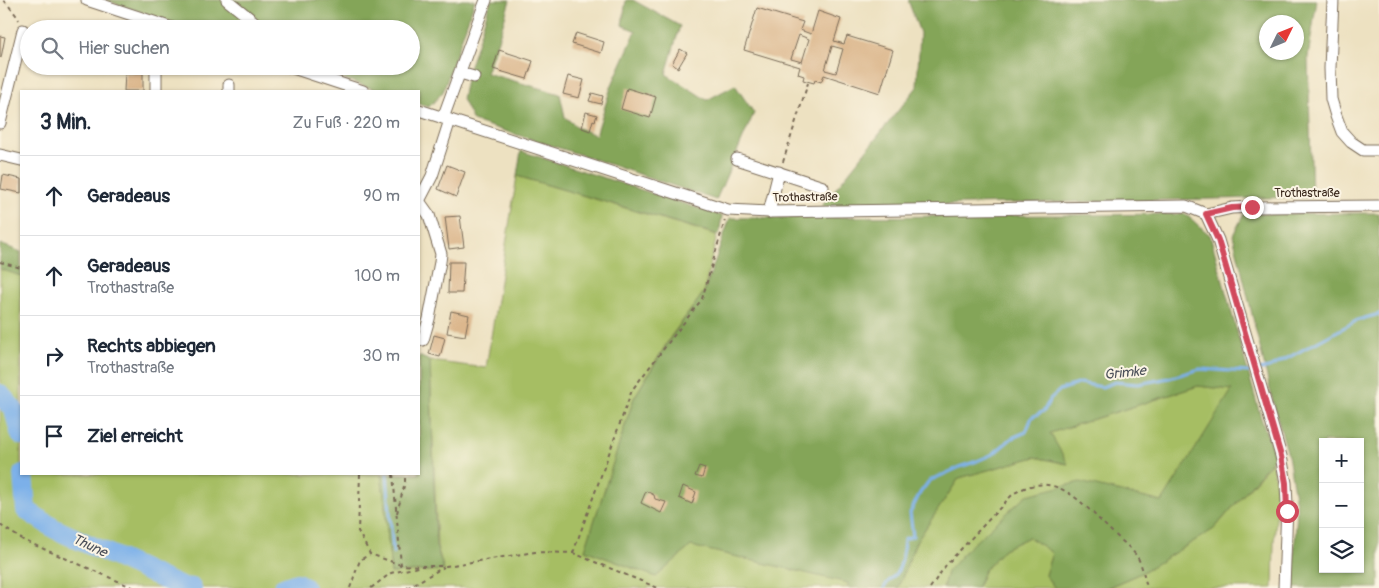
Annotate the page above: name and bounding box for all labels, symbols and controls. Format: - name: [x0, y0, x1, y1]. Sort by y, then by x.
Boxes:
- north arrow: [1259, 15, 1304, 60]
- search box: [20, 20, 420, 75]
- icon: search: [38, 34, 66, 62]
- text: Hier suchen: [78, 36, 170, 60]
- text: 3 Min.: [40, 109, 91, 136]
- text: Zu Fuß · 220 m: [293, 113, 400, 133]
- icon: ahead: [40, 182, 68, 210]
- text: Geradeaus: [87, 184, 170, 208]
- text: 90 m: [363, 186, 400, 206]
- street label: Trothastraße: [1274, 186, 1340, 201]
- street label: Trothastraße: [772, 189, 838, 206]
- route end: [1241, 196, 1264, 219]
- text: Geradeaus: [87, 254, 170, 278]
- icon: ahead: [40, 262, 68, 290]
- text: 100 m: [354, 266, 400, 286]
- text: Trothastraße: [87, 278, 174, 298]
- text: Rechts abbiegen: [87, 334, 216, 358]
- icon: right: [40, 342, 68, 370]
- text: 30 m: [362, 346, 400, 366]
- text: Trothastraße: [87, 358, 174, 378]
- water label: Grimke: [1103, 362, 1149, 383]
- icon: arrive: [40, 422, 68, 450]
- text: Ziel erreicht: [87, 424, 183, 448]
- map controls: [1319, 438, 1364, 573]
- button: +: [1319, 438, 1364, 483]
- button: −: [1319, 483, 1364, 528]
- route start: [1276, 500, 1299, 523]
- button: layers: [1319, 528, 1364, 573]
- water label: Thune: [70, 530, 112, 562]

